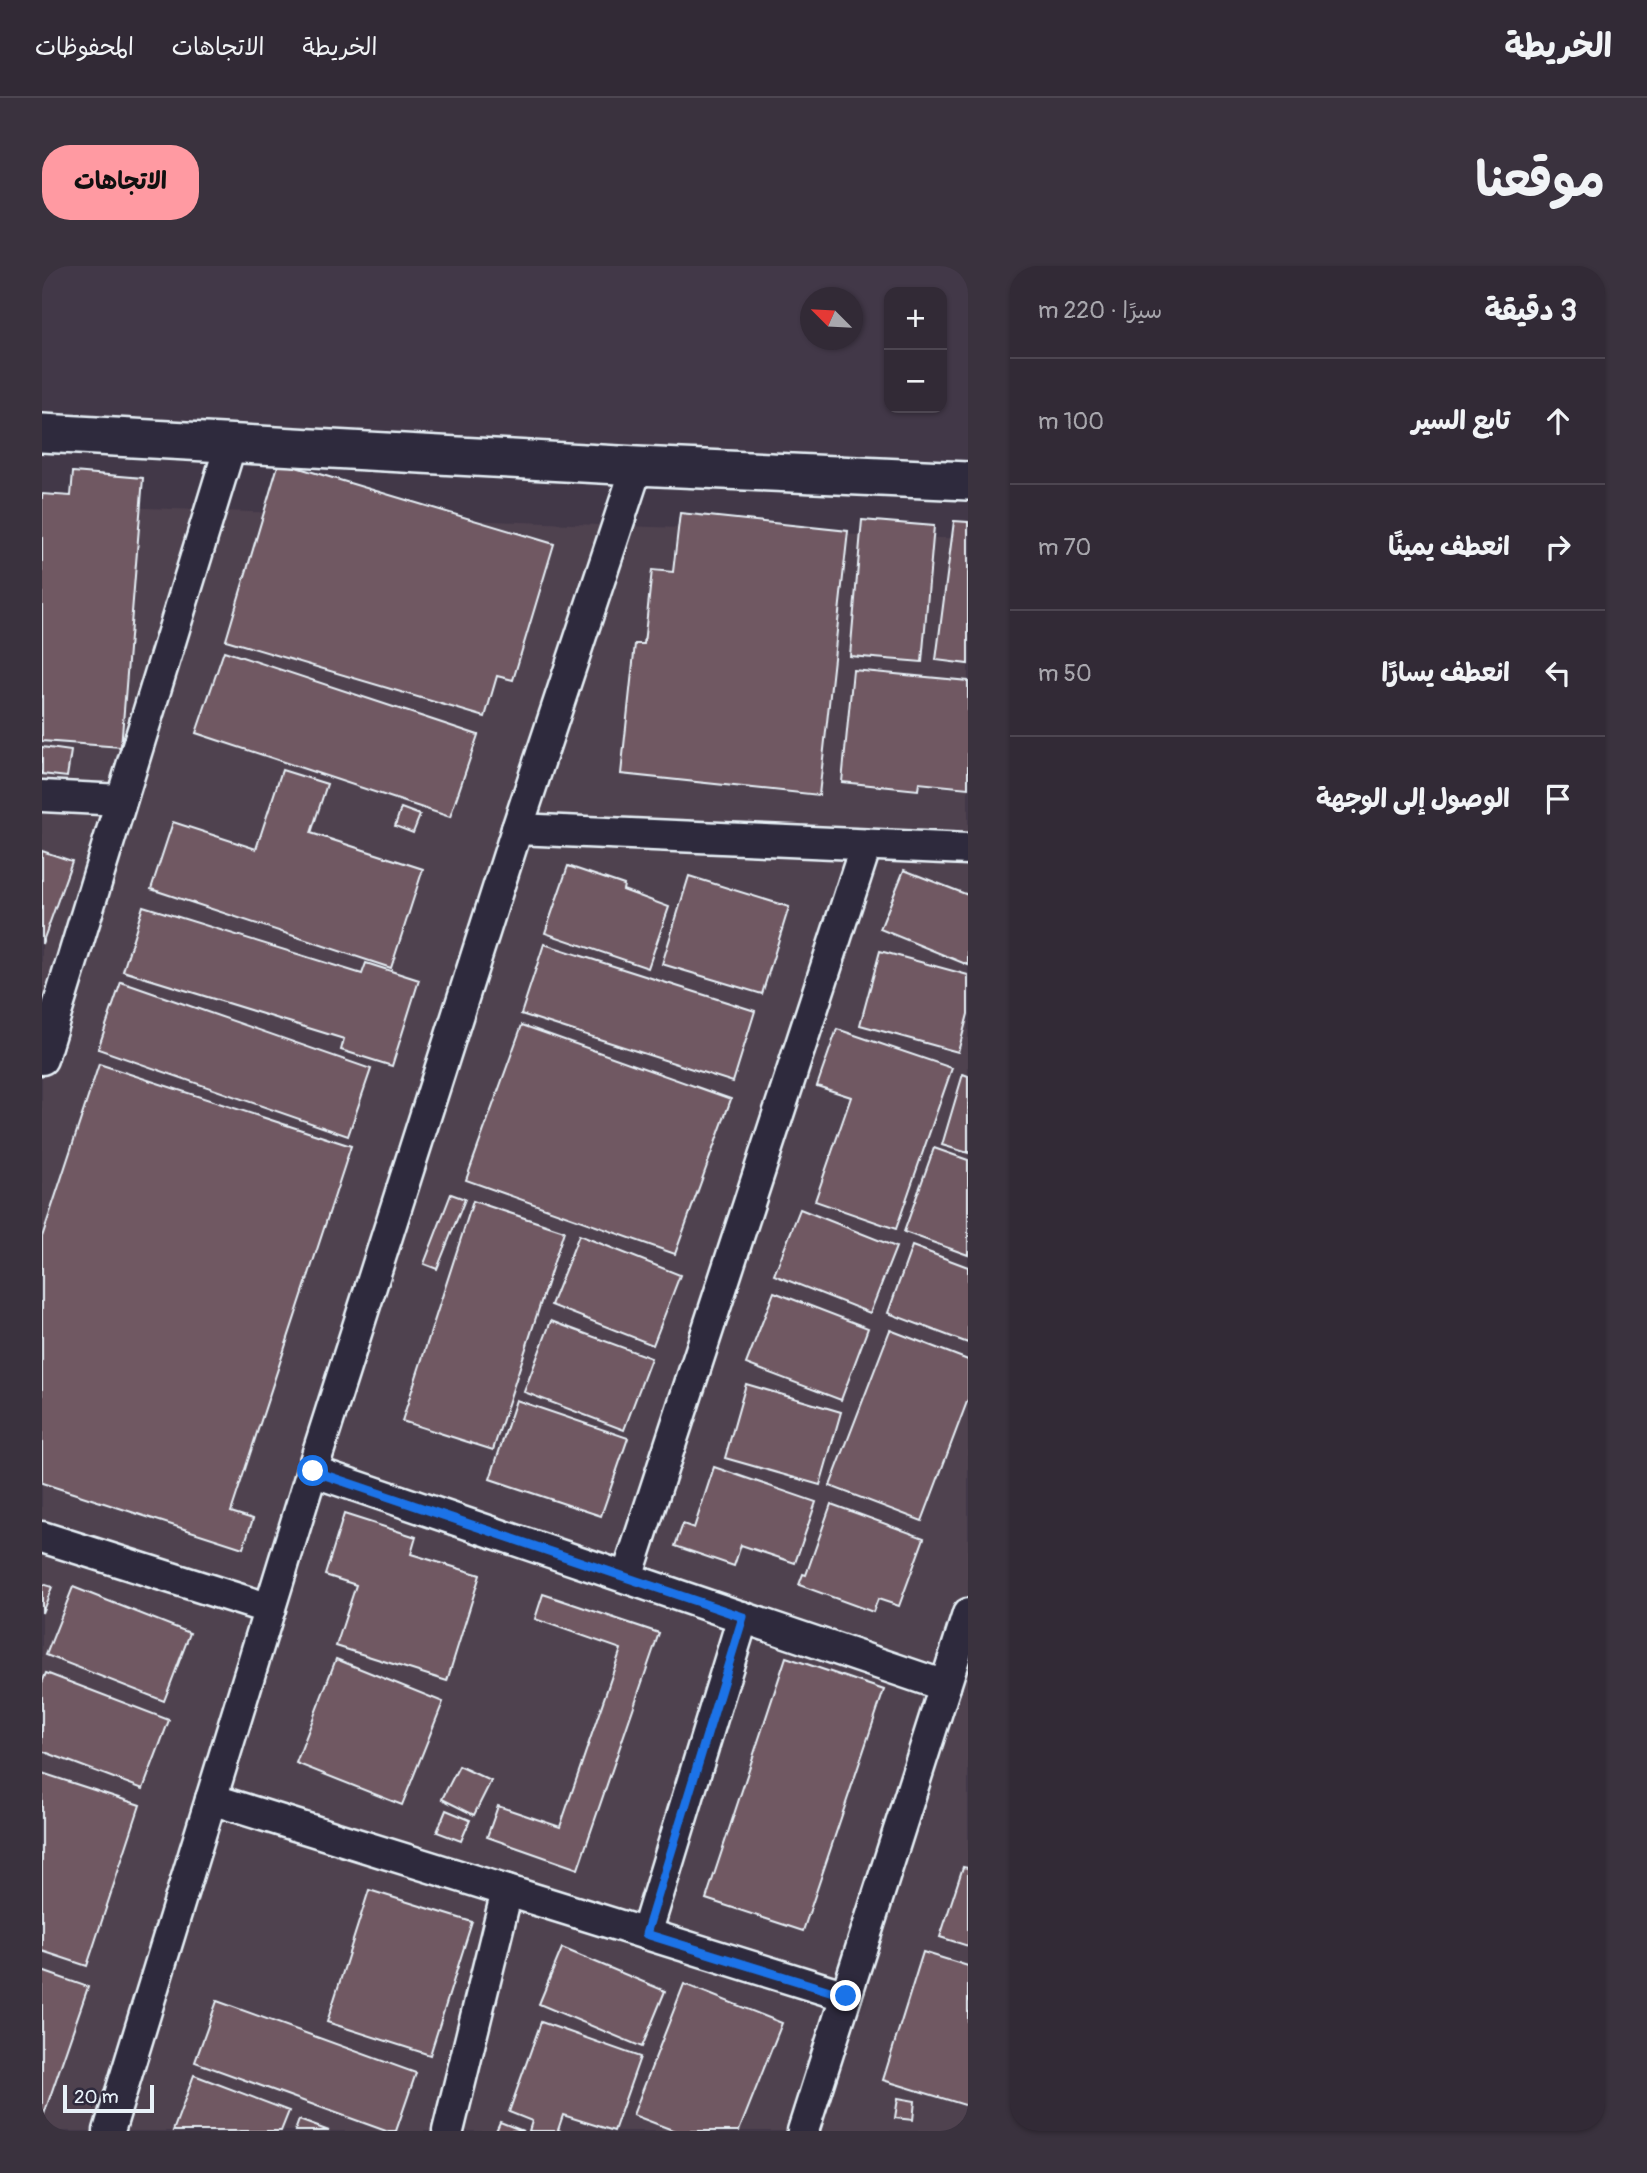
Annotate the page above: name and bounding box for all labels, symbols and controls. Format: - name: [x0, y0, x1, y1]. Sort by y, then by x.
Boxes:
- text: الخريطة: [1505, 26, 1612, 67]
- text: المحفوظات: [35, 33, 134, 62]
- text: الاتجاهات: [172, 33, 265, 62]
- text: الخريطة: [303, 33, 377, 62]
- button: الاتجاهات: [42, 145, 199, 220]
- text: موقعنا: [1475, 150, 1605, 211]
- north arrow: [800, 287, 863, 350]
- map controls: [884, 287, 947, 413]
- button: +: [884, 287, 947, 350]
- text: 3 دقيقة: [1485, 292, 1577, 329]
- text: سيرًا · 220 m: [1038, 296, 1162, 325]
- button: −: [884, 350, 947, 413]
- icon: ahead: [1539, 402, 1577, 440]
- text: تابع السير: [1412, 405, 1510, 437]
- text: 100 m: [1038, 407, 1104, 436]
- icon: right: [1539, 528, 1577, 566]
- text: انعطف يمينًا: [1388, 531, 1510, 563]
- text: 70 m: [1038, 533, 1091, 562]
- icon: left: [1539, 654, 1577, 692]
- text: انعطف يسارًا: [1381, 657, 1510, 689]
- text: 50 m: [1038, 659, 1092, 688]
- icon: arrive: [1539, 780, 1577, 818]
- text: الوصول إلى الوجهة: [1316, 783, 1510, 815]
- route start: [297, 1455, 328, 1486]
- route end: [830, 1980, 861, 2011]
- scale bar: [63, 2082, 154, 2114]
- text: 20 m: [74, 2085, 119, 2109]

